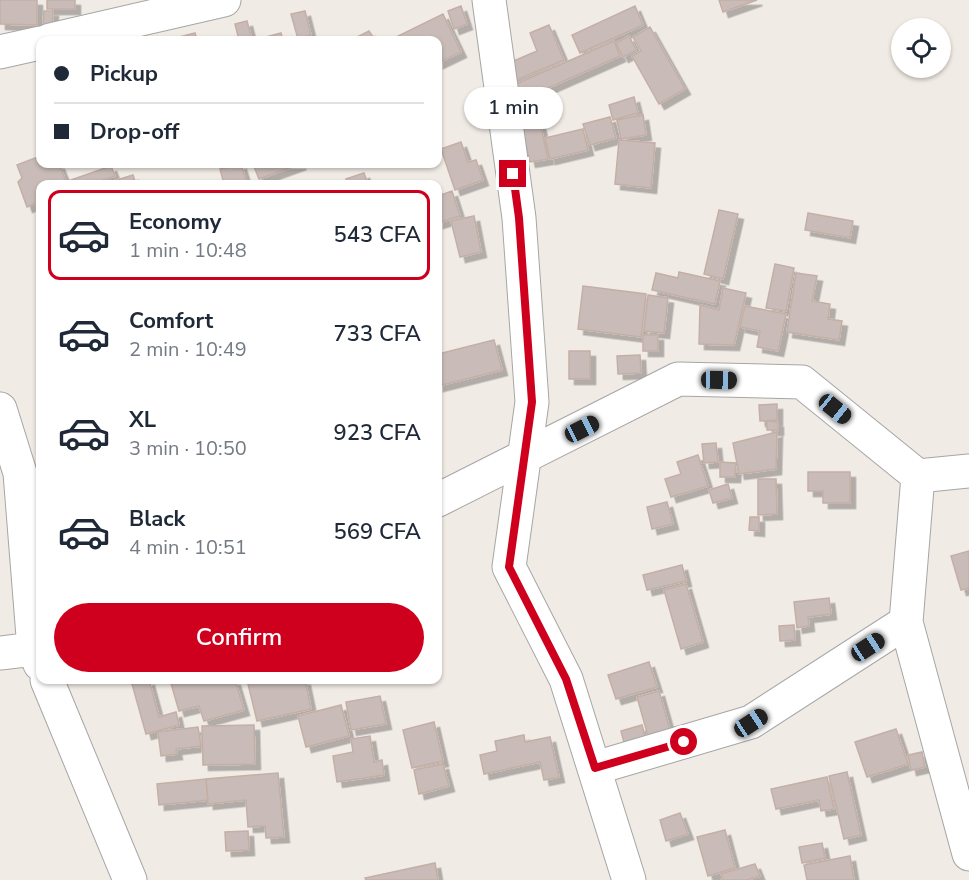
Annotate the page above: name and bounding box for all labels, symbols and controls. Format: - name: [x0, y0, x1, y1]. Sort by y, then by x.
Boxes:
- map controls: [891, 18, 951, 78]
- button: locate: [891, 18, 951, 78]
- text: Pickup: [90, 59, 158, 89]
- callout: 1 min: [464, 87, 562, 129]
- text: 1 min: [488, 94, 539, 121]
- text: Drop-off: [90, 117, 179, 147]
- route end: [499, 160, 526, 187]
- text: Economy: [129, 207, 221, 237]
- icon: car: [57, 208, 111, 262]
- text: 543 CFA: [334, 220, 421, 250]
- text: 1 min · 10:48: [129, 237, 247, 264]
- text: Comfort: [129, 306, 213, 336]
- icon: car: [57, 307, 111, 361]
- text: 733 CFA: [334, 319, 421, 349]
- text: 2 min · 10:49: [129, 336, 247, 363]
- car: [701, 371, 737, 389]
- car: [815, 391, 855, 427]
- text: XL: [129, 405, 156, 435]
- icon: car: [57, 406, 111, 460]
- car: [562, 413, 602, 445]
- text: 923 CFA: [334, 418, 421, 448]
- text: 3 min · 10:50: [129, 435, 247, 462]
- text: Black: [129, 504, 185, 534]
- icon: car: [57, 505, 111, 559]
- text: 569 CFA: [334, 517, 421, 547]
- text: 4 min · 10:51: [129, 534, 247, 561]
- button: Confirm: [54, 603, 424, 672]
- car: [848, 630, 888, 664]
- car: [731, 706, 771, 740]
- route start: [670, 728, 697, 755]

